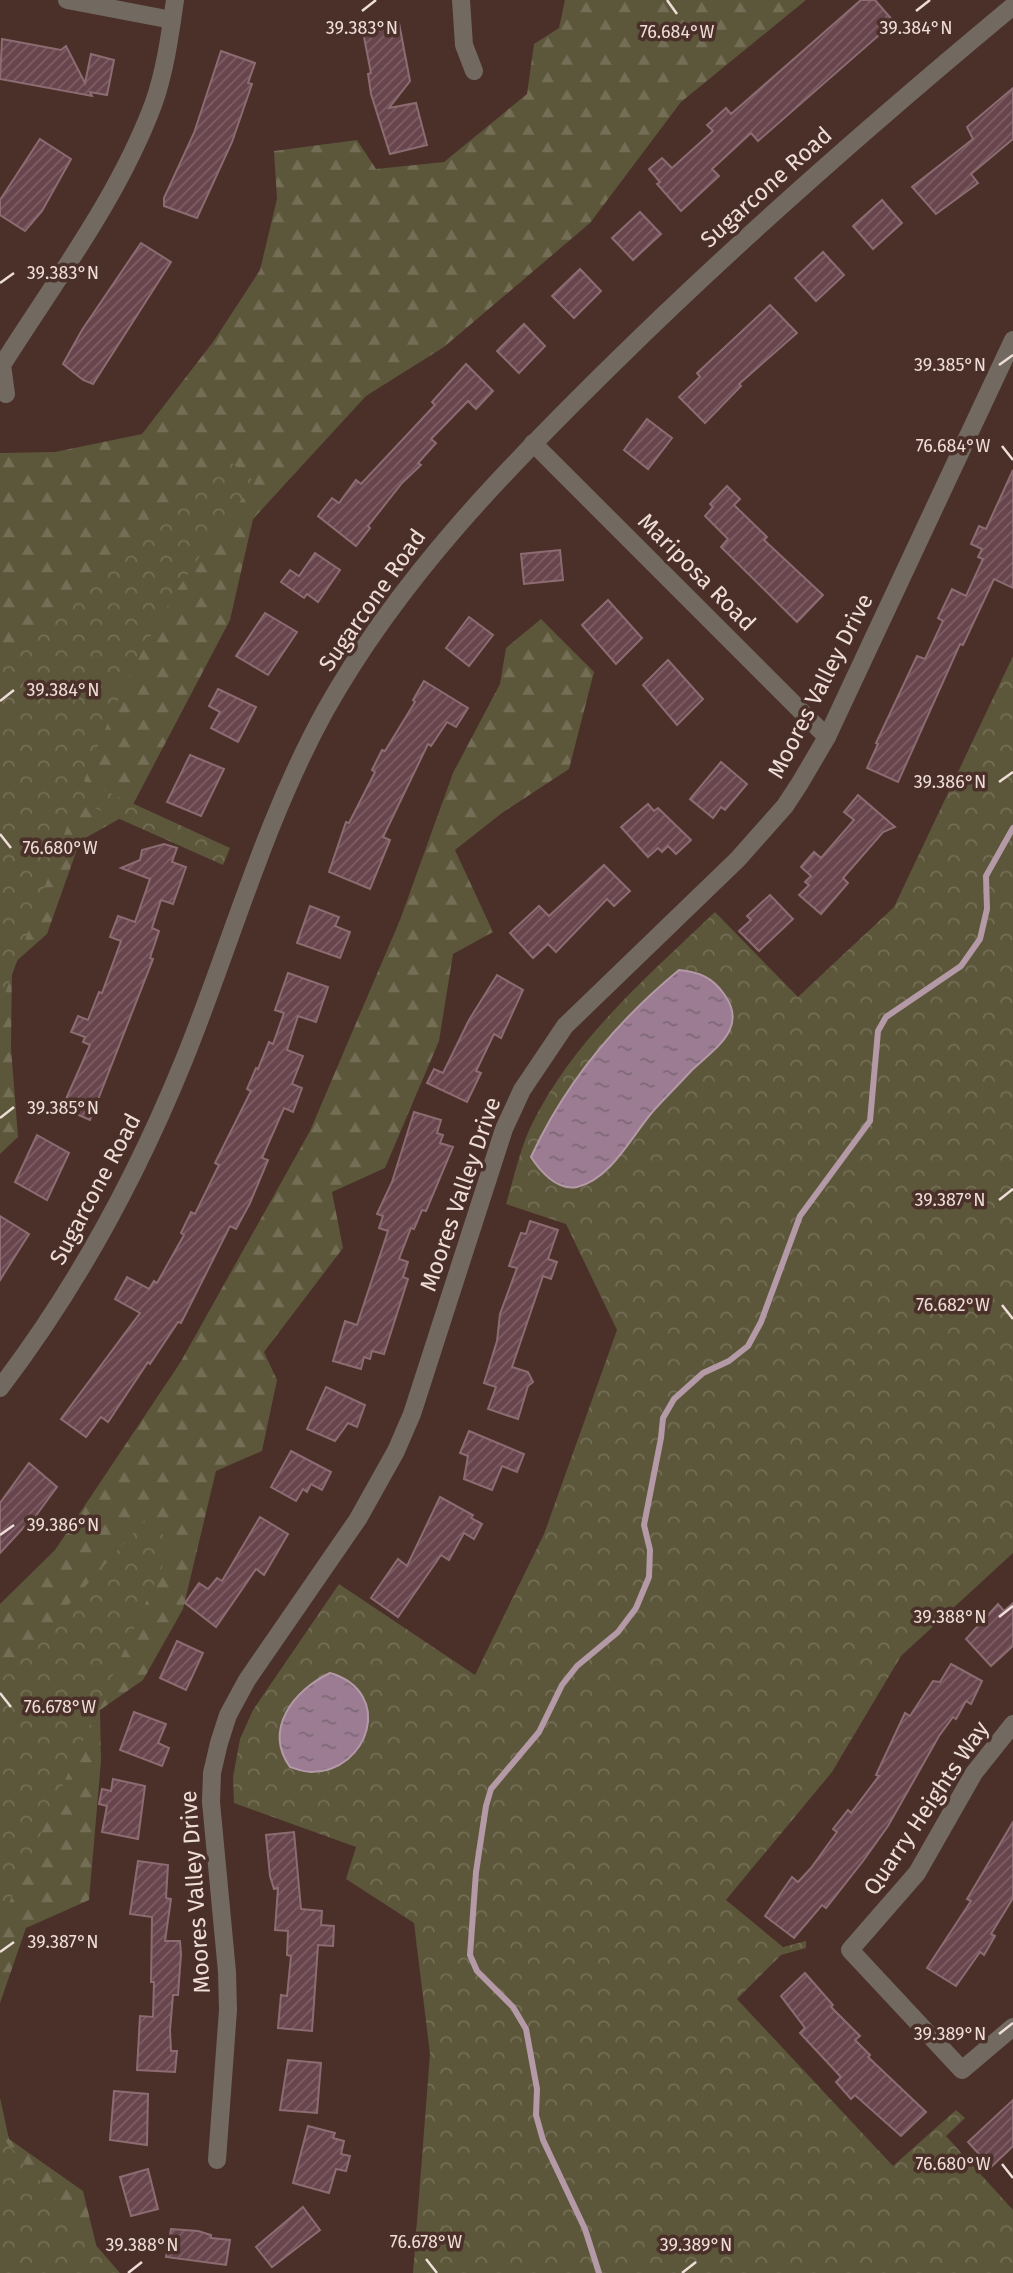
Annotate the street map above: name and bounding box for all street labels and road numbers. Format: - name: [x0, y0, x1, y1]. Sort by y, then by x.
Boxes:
- street label: Sugarcone Road: [694, 121, 838, 253]
- street label: Mariposa Road: [632, 507, 762, 637]
- street label: Sugarcone Road: [313, 523, 431, 677]
- street label: Moores Valley Drive: [761, 589, 879, 783]
- street label: Moores Valley Drive: [414, 1093, 506, 1295]
- street label: Sugarcone Road: [43, 1109, 147, 1269]
- street label: Quarry Heights Way: [857, 1715, 995, 1900]
- street label: Moores Valley Drive: [174, 1789, 216, 1995]

